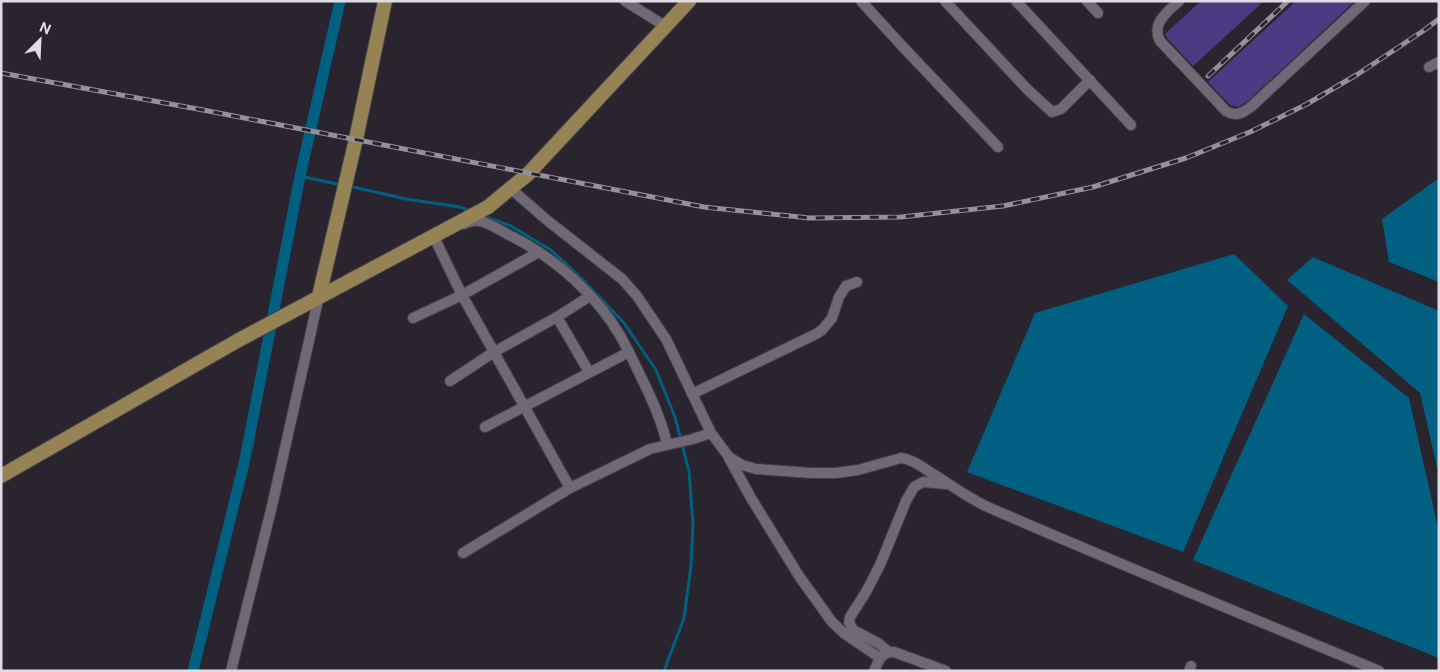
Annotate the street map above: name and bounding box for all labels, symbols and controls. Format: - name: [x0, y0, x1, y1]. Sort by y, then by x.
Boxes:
- north arrow: [15, 15, 65, 65]
- text: N: [37, 19, 54, 38]

